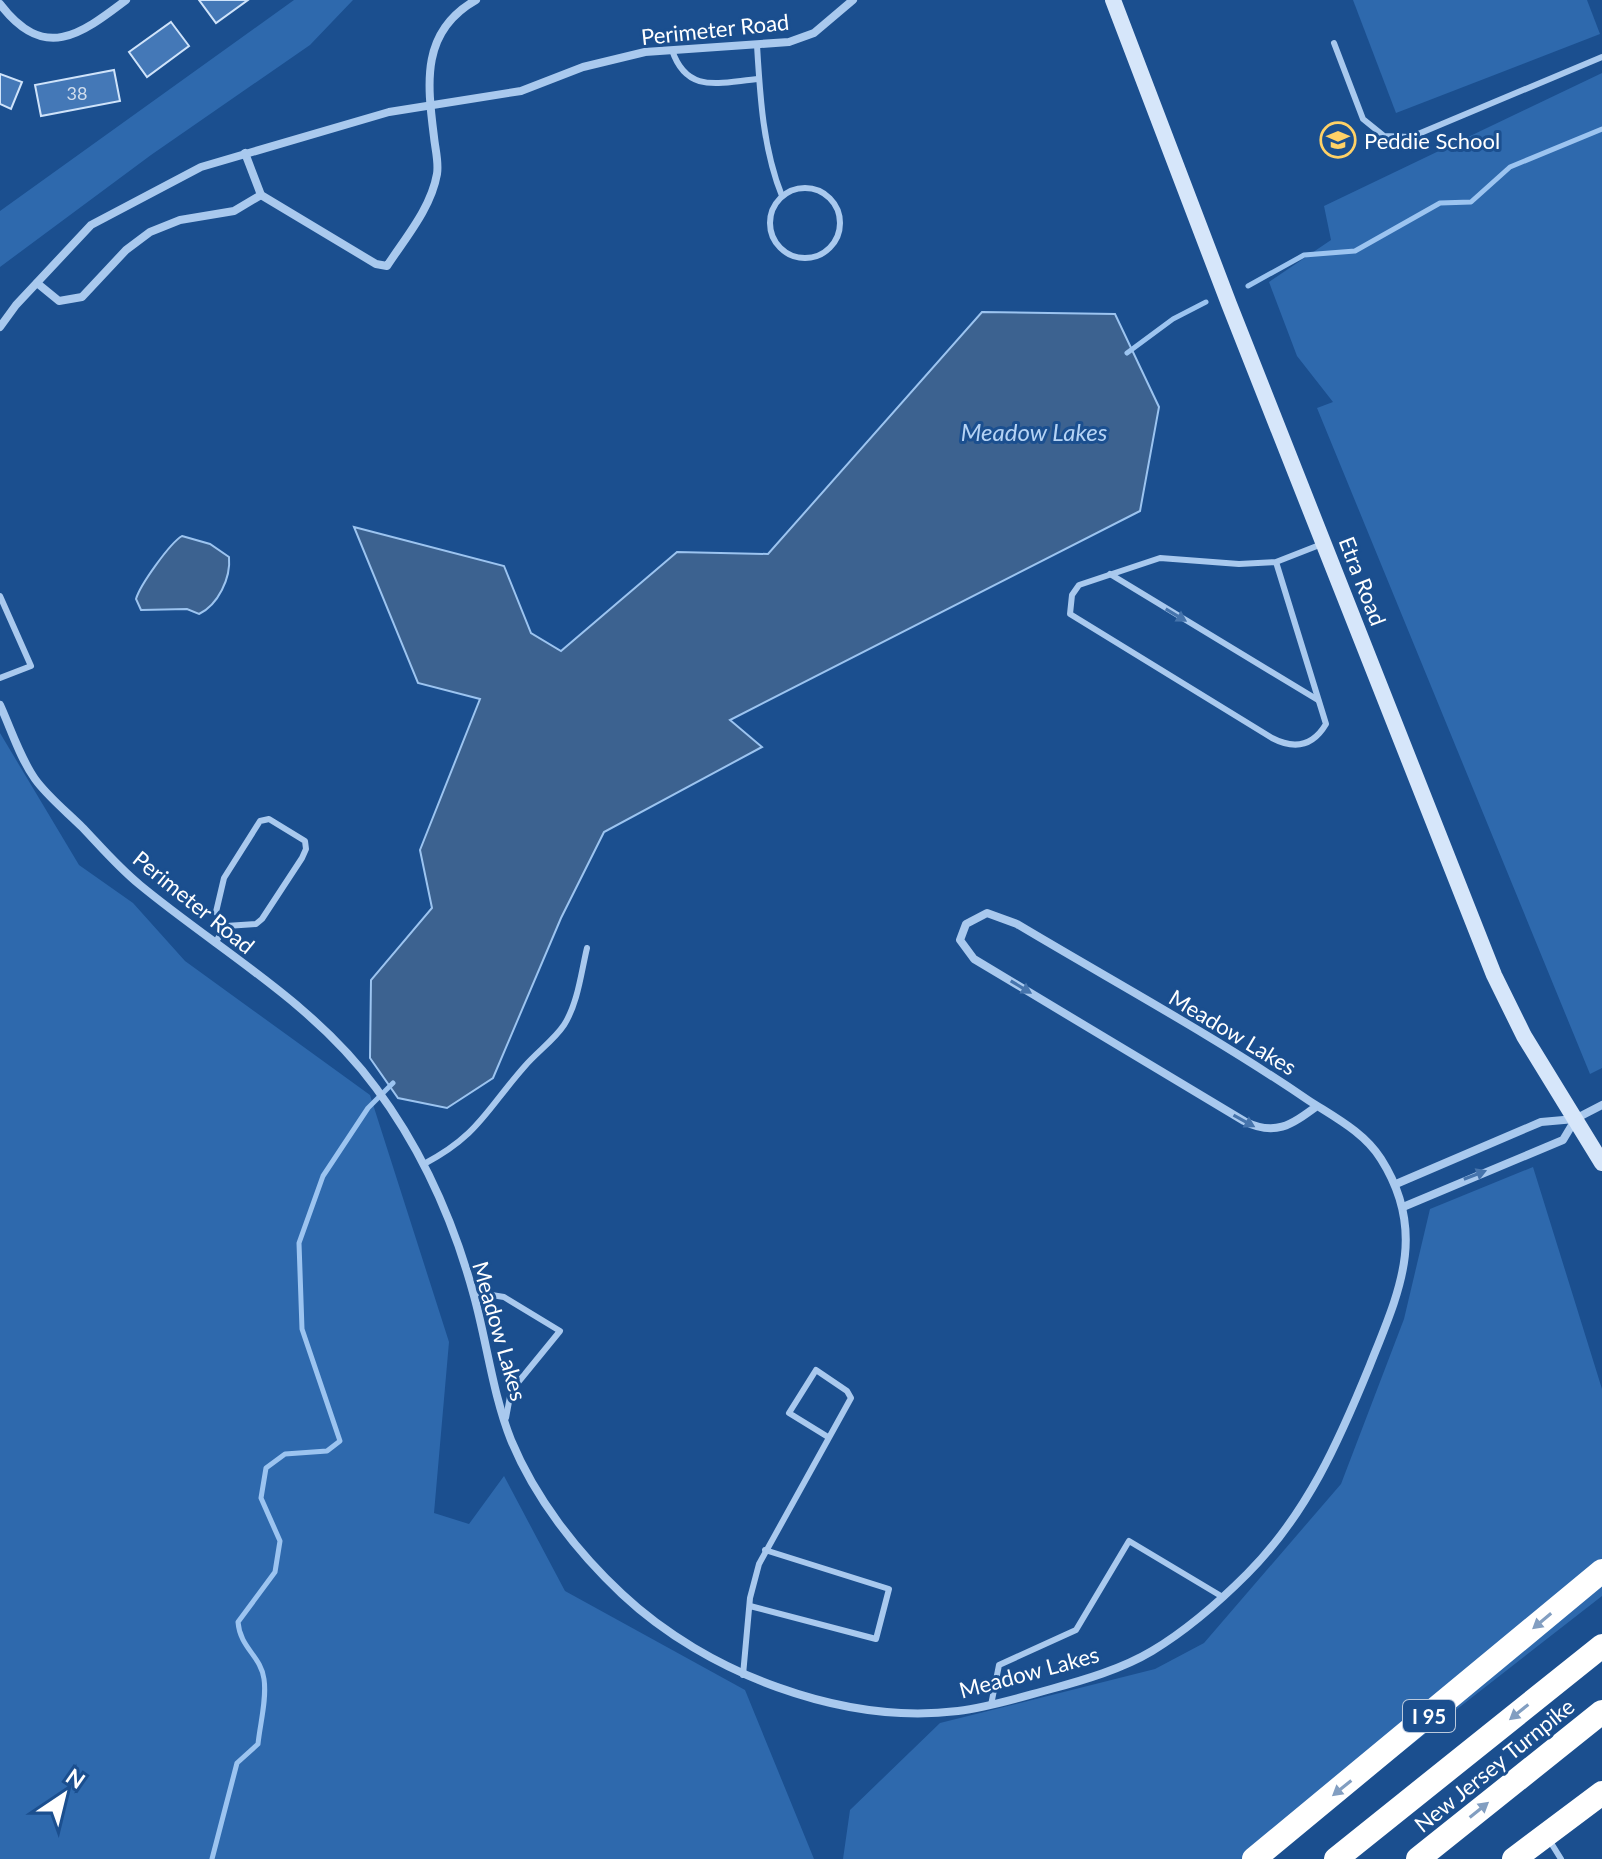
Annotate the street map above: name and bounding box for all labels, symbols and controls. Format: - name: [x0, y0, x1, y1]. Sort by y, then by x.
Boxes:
- street label: Perimeter Road: [640, 8, 790, 50]
- house number: 38: [67, 82, 87, 104]
- school or university icon: Peddie School: [1319, 121, 1357, 159]
- place label: Peddie School: [1364, 127, 1500, 154]
- water label: Meadow Lakes: [961, 417, 1108, 446]
- street label: Etra Road: [1334, 533, 1392, 629]
- one-way arrow: [1165, 608, 1187, 622]
- street label: Perimeter Road: [128, 845, 260, 959]
- one-way arrow: [1010, 980, 1032, 994]
- street label: Meadow Lakes: [1164, 983, 1302, 1081]
- one-way arrow: [1233, 1114, 1255, 1128]
- one-way arrow: [1463, 1168, 1487, 1181]
- street label: Meadow Lakes: [467, 1258, 533, 1404]
- one-way arrow: [1532, 1612, 1552, 1629]
- street label: Meadow Lakes: [956, 1640, 1102, 1704]
- street label: New Jersey Turnpike: [1409, 1692, 1579, 1838]
- road number: I 95: [1403, 1700, 1455, 1732]
- one-way arrow: [1509, 1703, 1529, 1720]
- north arrow: [24, 1755, 104, 1835]
- text: N: [61, 1762, 90, 1794]
- one-way arrow: [1333, 1779, 1353, 1796]
- one-way arrow: [1469, 1802, 1489, 1819]

